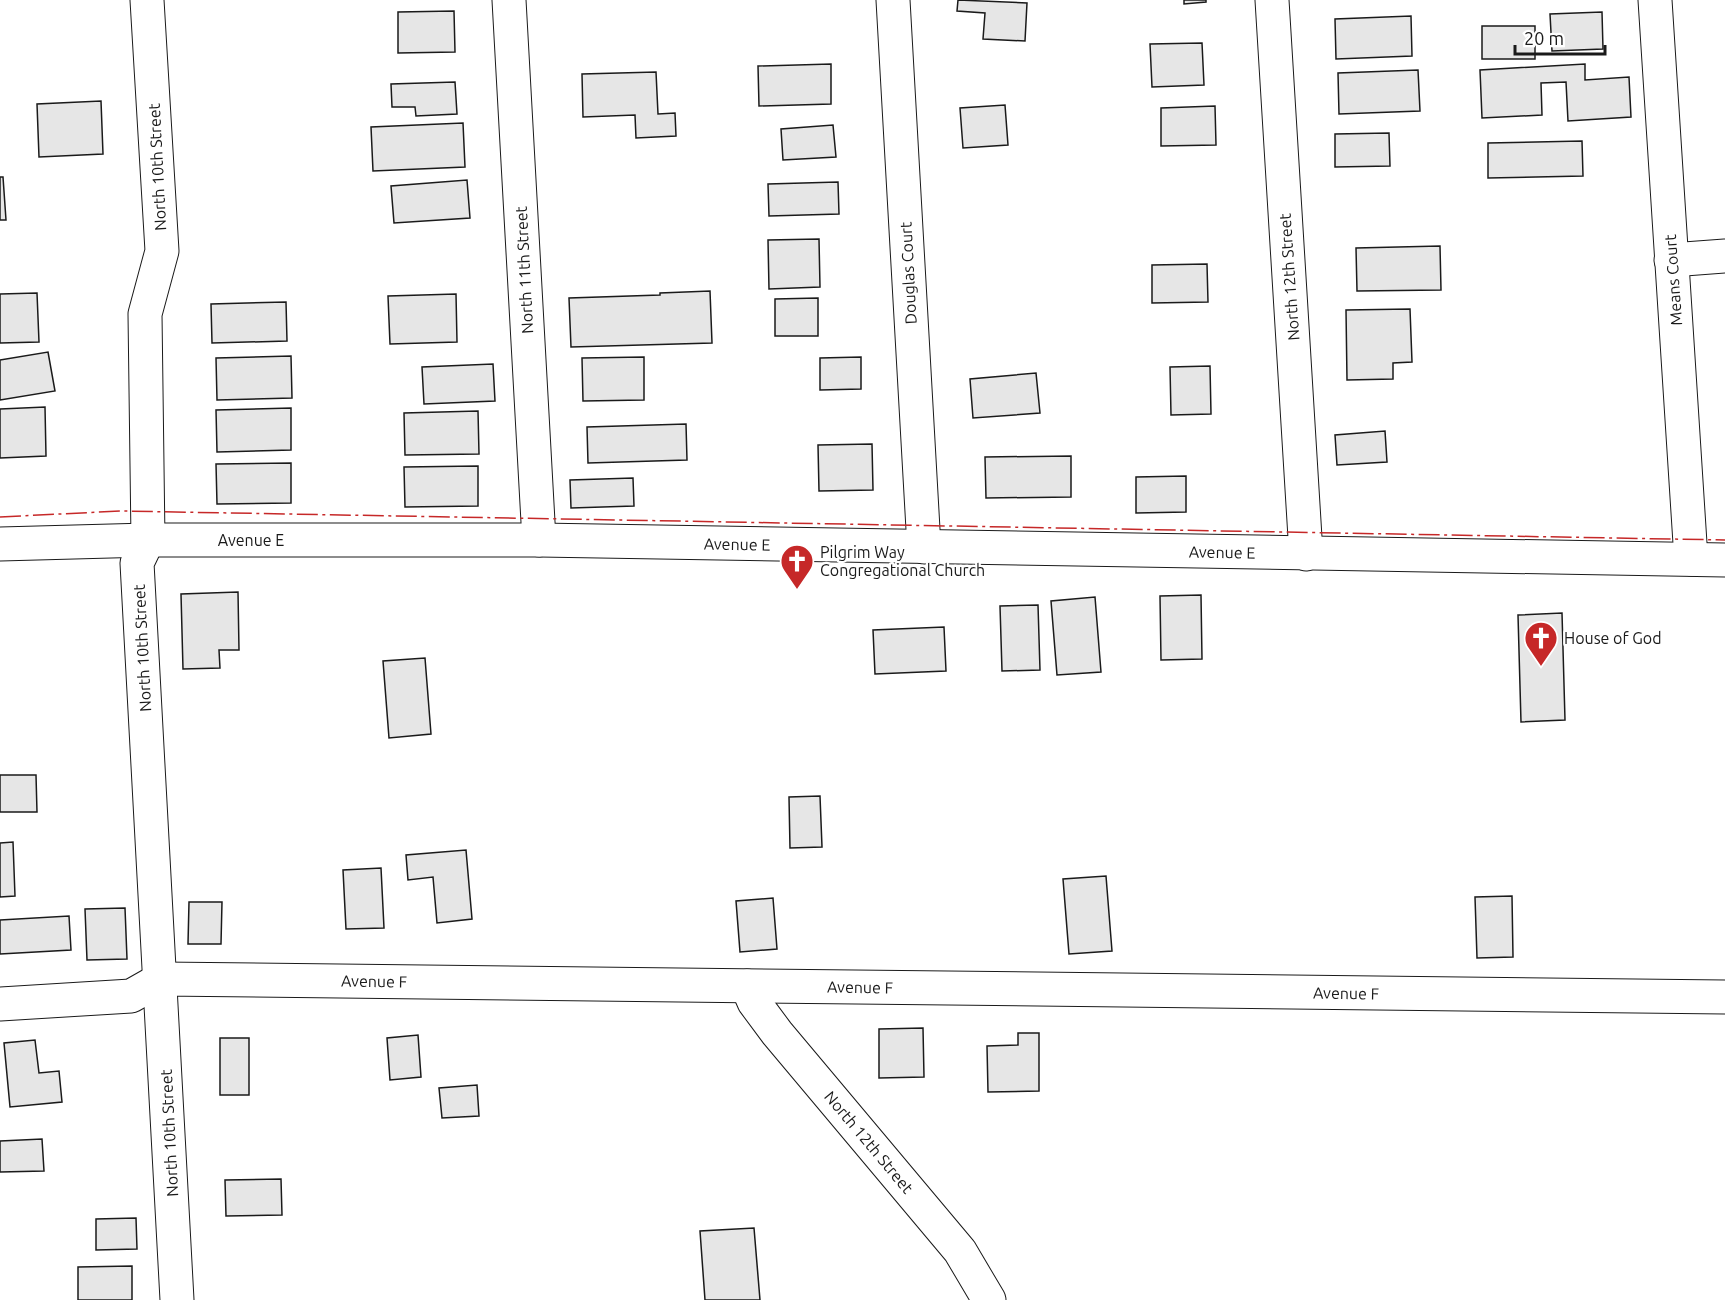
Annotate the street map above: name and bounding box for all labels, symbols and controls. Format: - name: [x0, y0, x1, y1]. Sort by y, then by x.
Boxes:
- scale bar: [1515, 18, 1605, 56]
- text: 20 m: [1524, 28, 1564, 48]
- street label: North 10th Street: [145, 102, 169, 231]
- street label: North 11th Street: [512, 205, 536, 334]
- street label: North 12th Street: [1276, 212, 1302, 341]
- street label: Douglas Court: [896, 221, 920, 325]
- street label: Means Court: [1661, 233, 1685, 326]
- street label: Avenue E: [218, 531, 284, 549]
- street label: Avenue E: [704, 534, 770, 554]
- street label: Avenue E: [1189, 542, 1255, 562]
- church icon: Pilgrim Way Congregational Church: [779, 543, 815, 590]
- place label: Pilgrim Way Congregational Church: [820, 543, 985, 579]
- street label: North 10th Street: [130, 583, 154, 712]
- church icon: House of God: [1523, 620, 1559, 667]
- place label: House of God: [1564, 629, 1662, 647]
- street label: Avenue F: [341, 971, 407, 991]
- street label: Avenue F: [827, 977, 893, 997]
- street label: Avenue F: [1313, 983, 1379, 1003]
- street label: North 10th Street: [157, 1068, 181, 1197]
- street label: North 12th Street: [821, 1087, 917, 1197]

